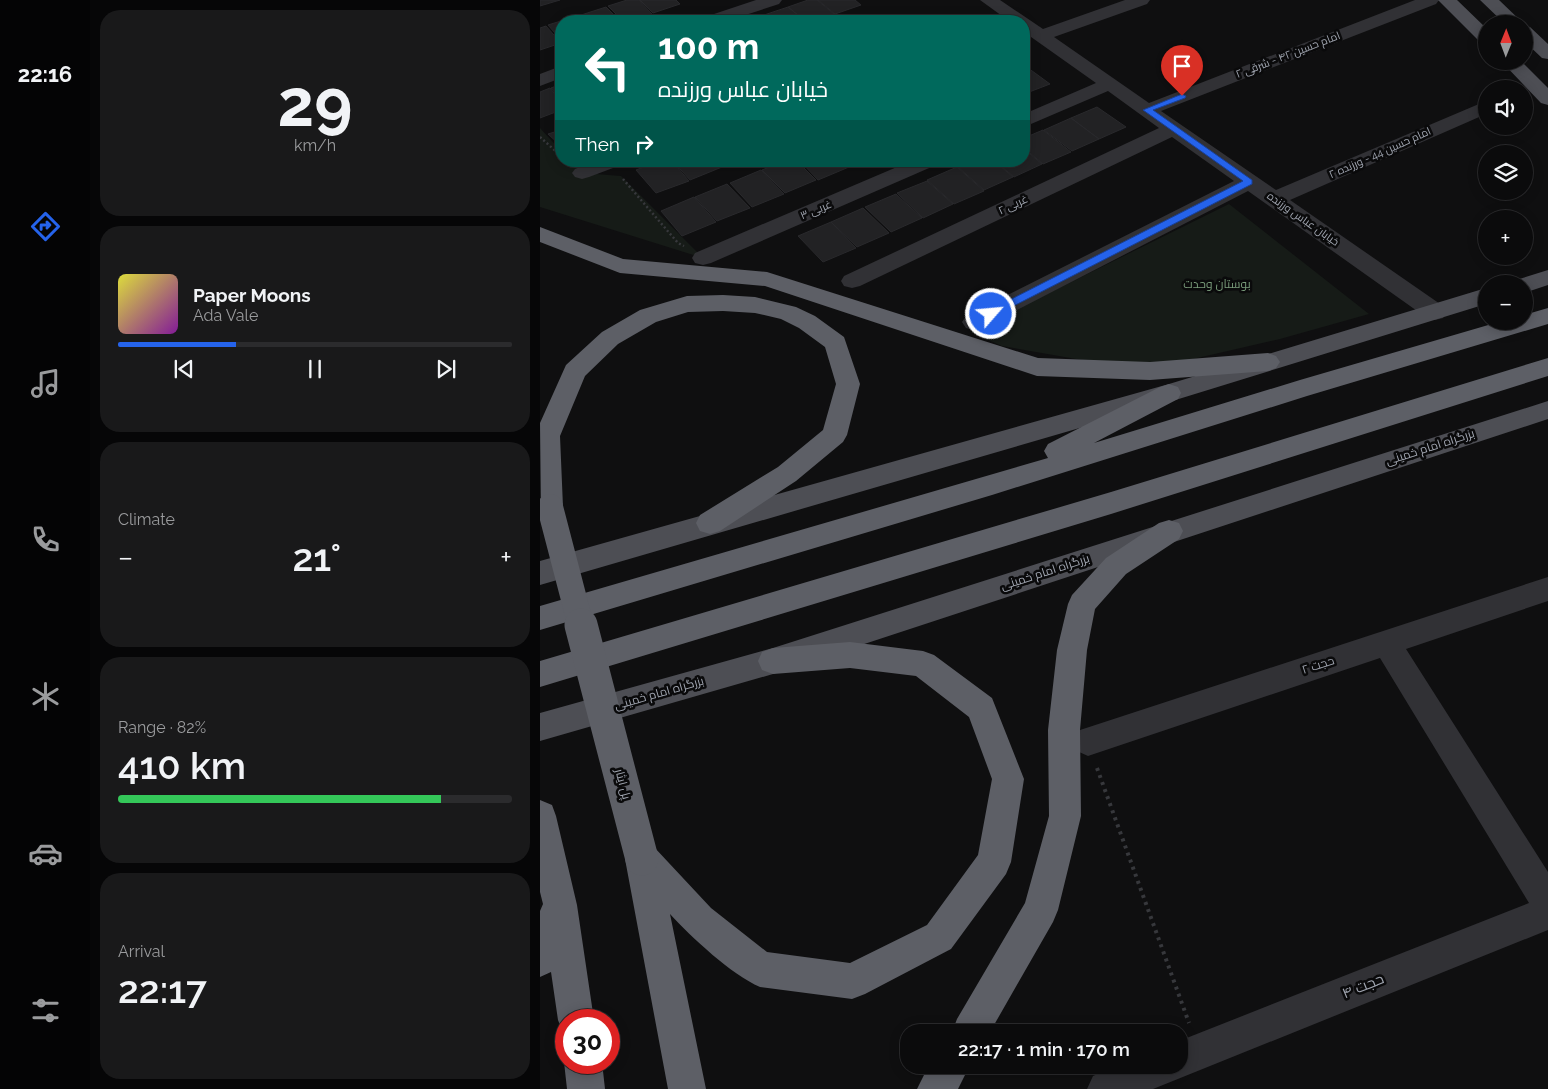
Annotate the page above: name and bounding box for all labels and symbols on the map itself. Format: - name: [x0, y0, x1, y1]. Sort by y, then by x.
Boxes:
- north arrow: [1478, 15, 1532, 70]
- street label: امام حسین ۴۲ - شرقی ۲: [1234, 29, 1342, 82]
- pin: [1161, 45, 1203, 96]
- street label: امام حسین 44 - ورزنده ۲: [1327, 125, 1433, 182]
- street label: خیابان عباس ورزنده: [1264, 189, 1342, 249]
- street label: غربی ۲: [996, 193, 1030, 217]
- street label: غربی ۳: [798, 198, 834, 222]
- park label: بوستان وحدت: [1183, 277, 1251, 291]
- position arrow: [964, 287, 1016, 339]
- street label: بزرگراه امام خمینی: [1384, 426, 1476, 469]
- street label: بزرگراه امام خمینی: [999, 551, 1091, 594]
- street label: حجت ۲: [1300, 653, 1336, 677]
- street label: بزرگراه امام خمینی: [613, 674, 706, 713]
- street label: پل ایثار: [610, 766, 634, 802]
- street label: حجت ۴: [1339, 970, 1387, 1002]
- speed limit sign: 30: [555, 1009, 620, 1074]

